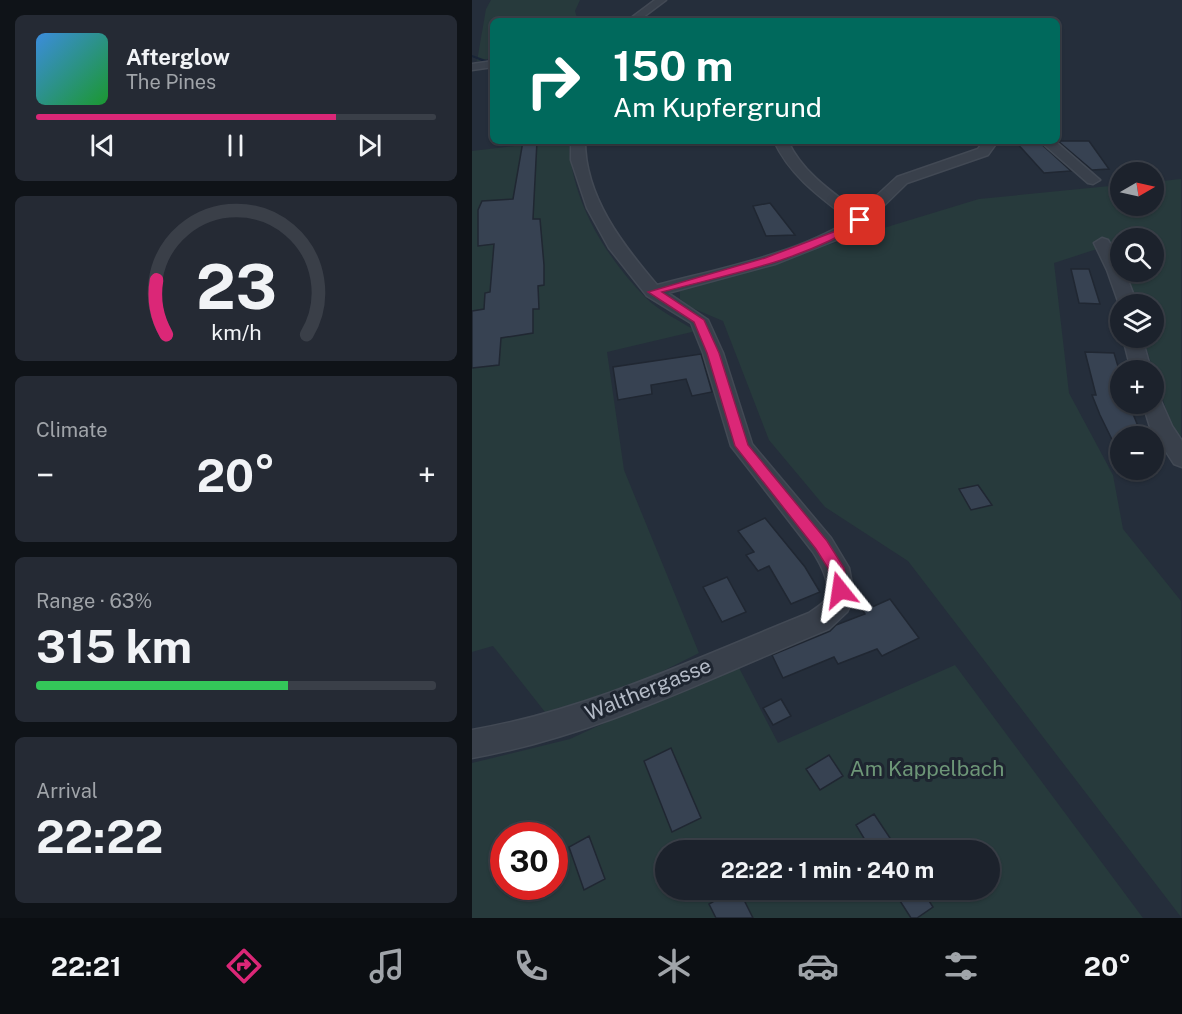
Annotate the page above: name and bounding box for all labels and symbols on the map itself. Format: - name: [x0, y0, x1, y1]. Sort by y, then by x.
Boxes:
- north arrow: [1110, 162, 1164, 216]
- pin: [834, 194, 885, 245]
- position arrow: [808, 558, 872, 622]
- street label: Walthergasse: [581, 652, 715, 726]
- park label: Am Kappelbach: [850, 756, 1004, 781]
- speed limit sign: 30: [490, 822, 568, 900]

